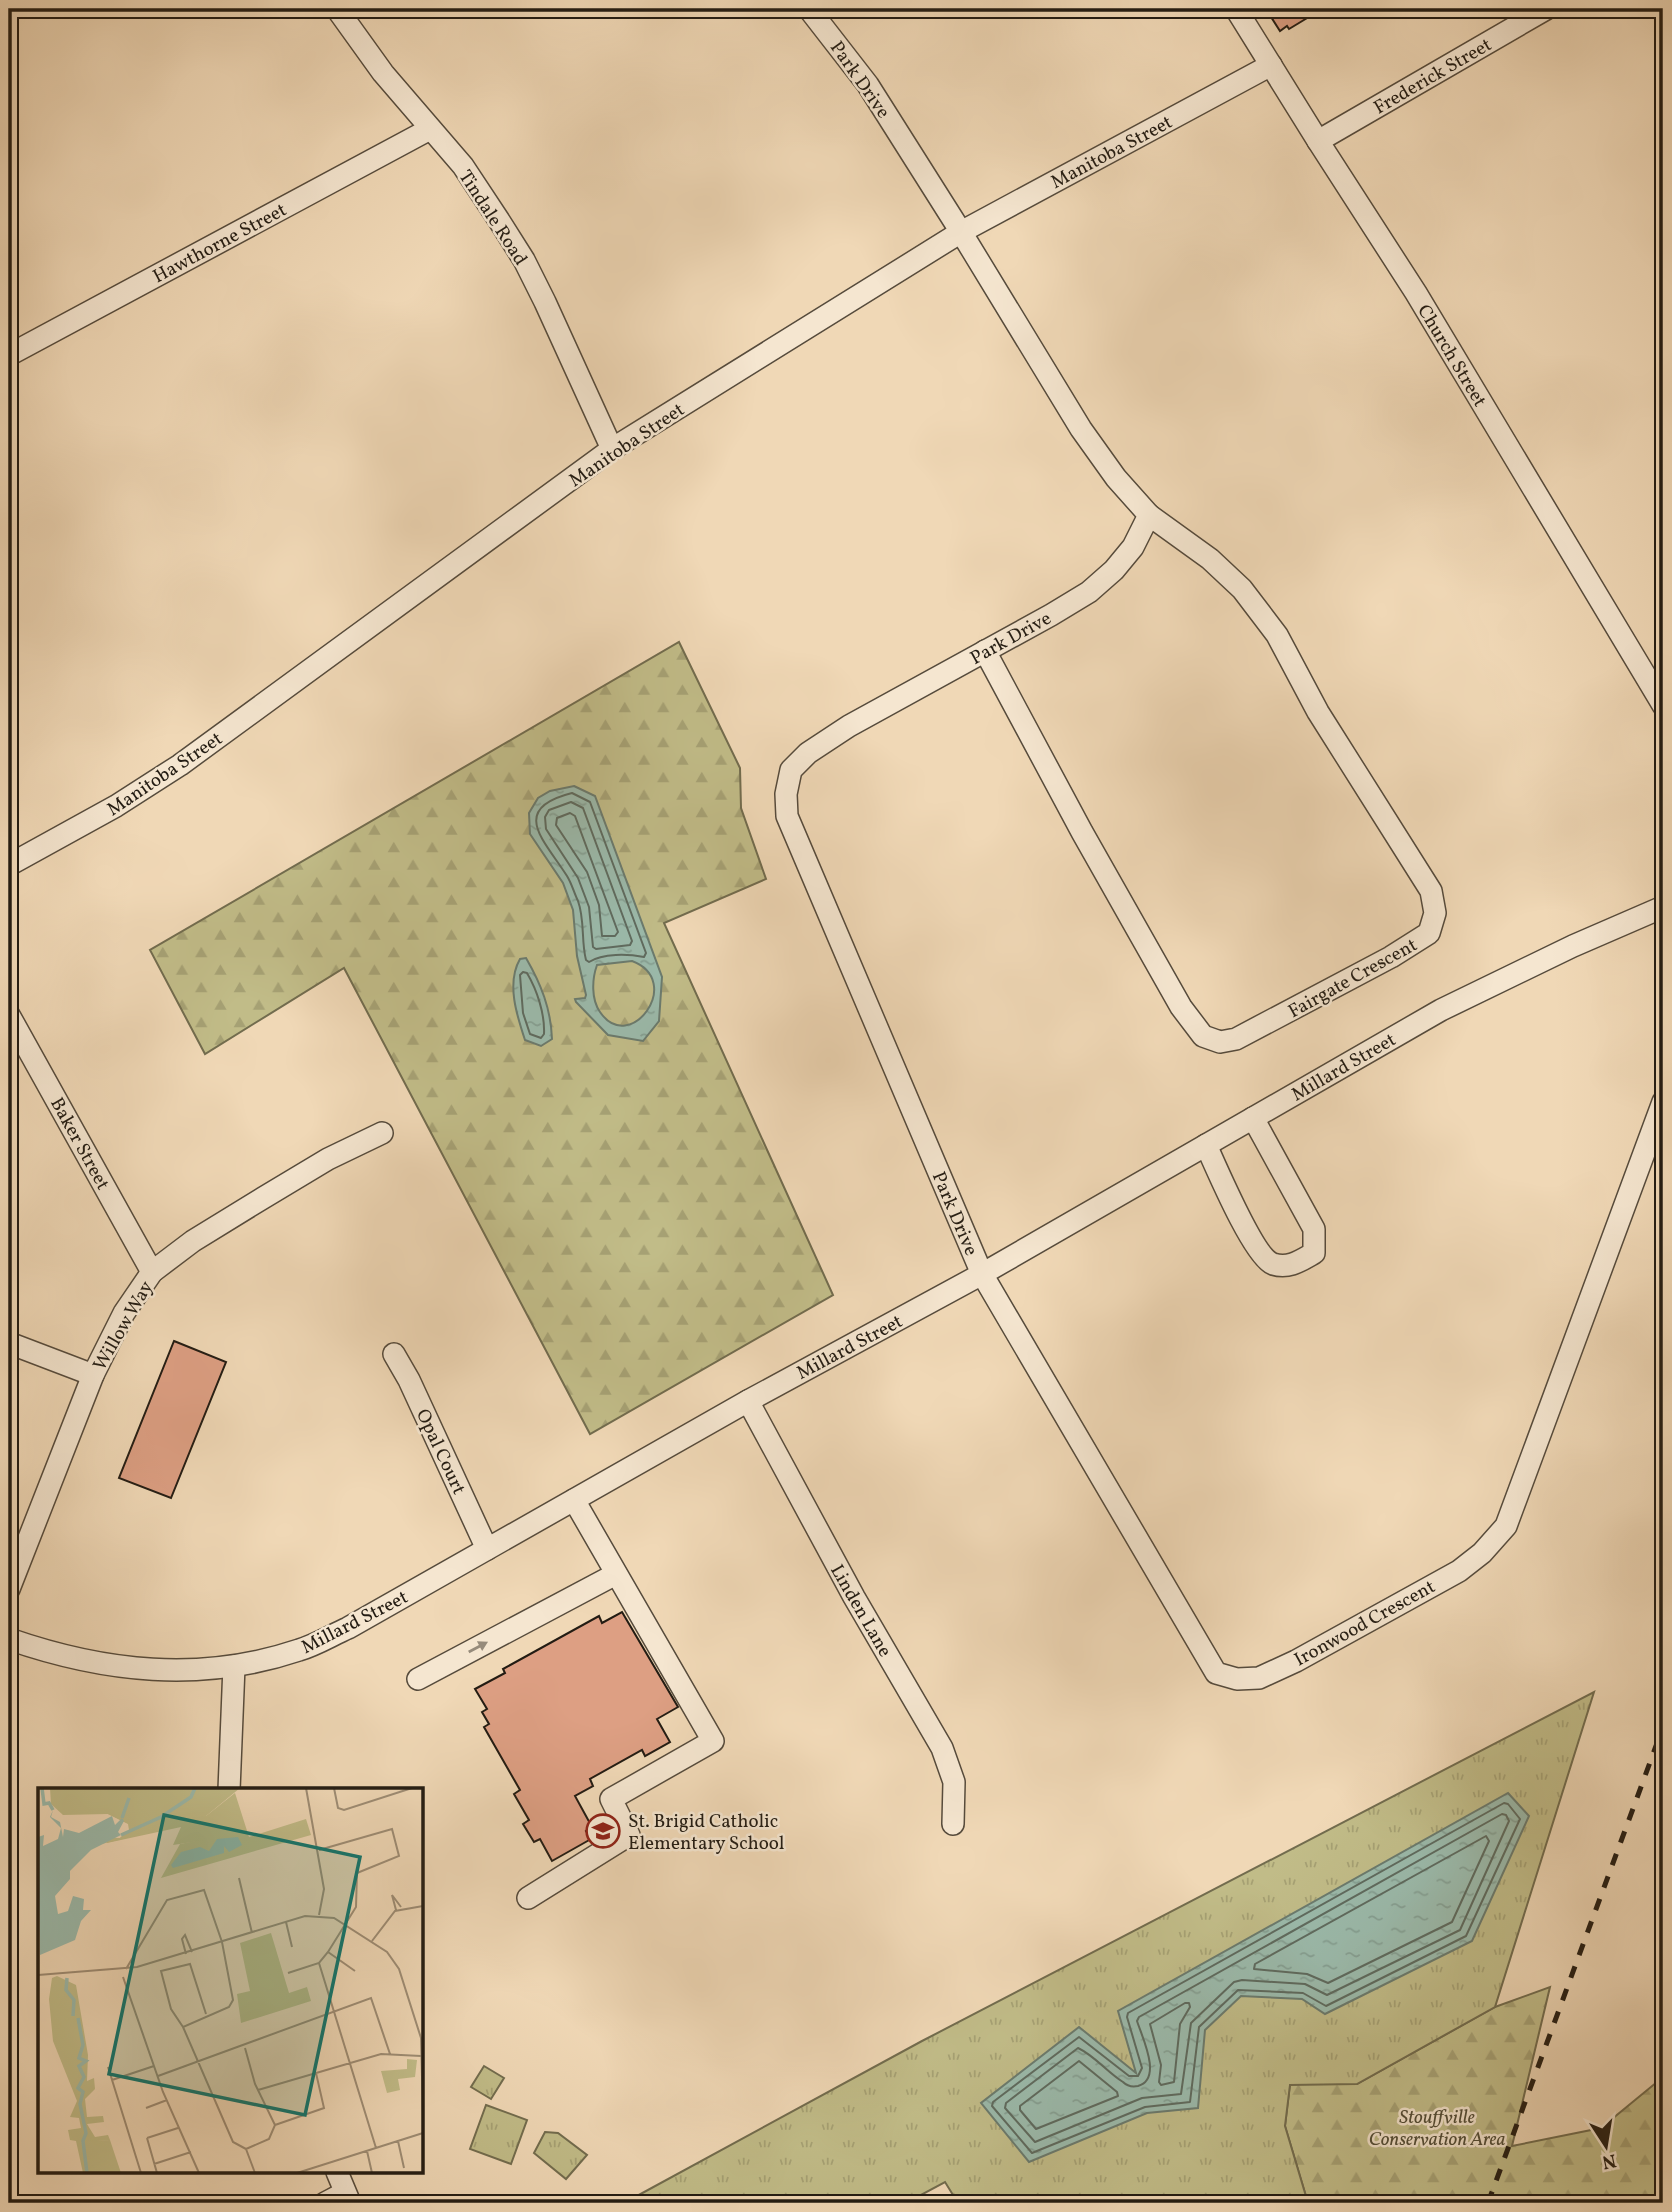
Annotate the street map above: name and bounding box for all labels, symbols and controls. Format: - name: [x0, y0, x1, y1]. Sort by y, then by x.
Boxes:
- street label: Frederick Street: [1369, 32, 1497, 121]
- street label: Park Drive: [823, 36, 896, 124]
- street label: Manitoba Street: [1047, 110, 1178, 196]
- street label: Tindale Road: [452, 165, 533, 271]
- street label: Hawthorne Street: [149, 197, 292, 290]
- street label: Church Street: [1410, 300, 1492, 412]
- street label: Manitoba Street: [564, 397, 690, 494]
- street label: Park Drive: [966, 606, 1056, 672]
- street label: Manitoba Street: [102, 726, 228, 823]
- street label: Fairgate Crescent: [1284, 932, 1423, 1025]
- street label: Millard Street: [1287, 1027, 1401, 1108]
- street label: Baker Street: [43, 1093, 115, 1195]
- street label: Park Drive: [925, 1168, 984, 1260]
- street label: Willow Way: [88, 1276, 160, 1376]
- street label: Millard Street: [792, 1309, 908, 1387]
- street label: Opal Court: [409, 1405, 471, 1499]
- street label: Linden Lane: [823, 1560, 897, 1662]
- street label: Ironwood Crescent: [1290, 1574, 1440, 1673]
- street label: Millard Street: [297, 1585, 413, 1661]
- one-way arrow: [468, 1641, 488, 1653]
- inset map: [38, 1788, 424, 2174]
- place label: St. Brigid Catholic Elementary School: [628, 1809, 785, 1857]
- school or university icon: St. Brigid Catholic Elementary School: [584, 1812, 622, 1850]
- park label: Stouffville Conservation Area: [1369, 2105, 1505, 2153]
- north arrow: [1570, 2110, 1640, 2180]
- text: N: [1599, 2147, 1619, 2175]

